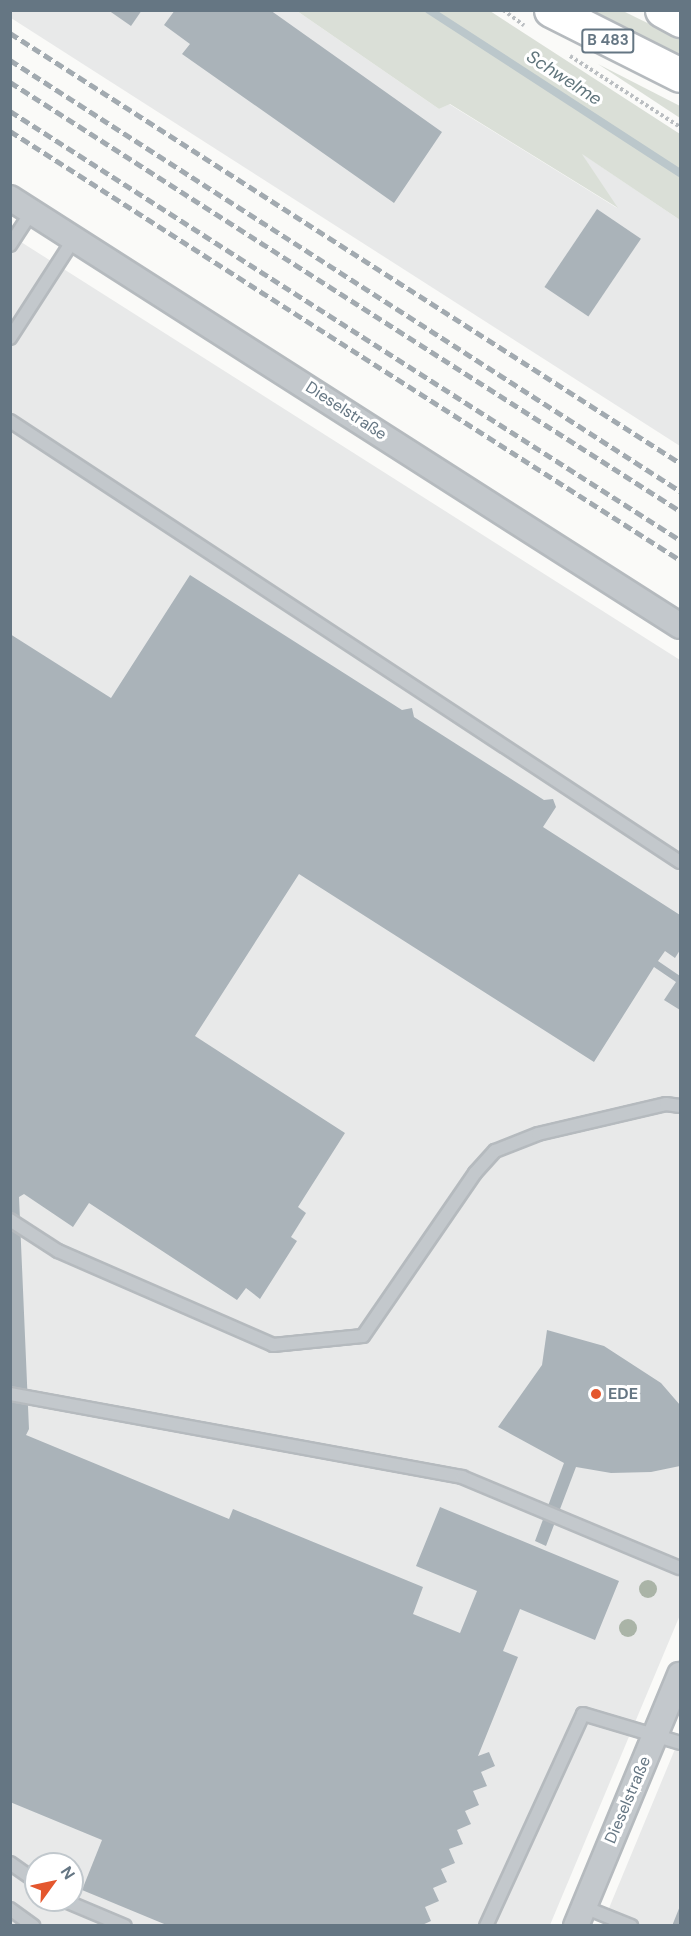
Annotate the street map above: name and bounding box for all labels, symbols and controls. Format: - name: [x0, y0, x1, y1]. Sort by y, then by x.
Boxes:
- road number: B 483: [581, 29, 635, 53]
- water label: Schwelme: [522, 46, 606, 110]
- street label: Dieselstraße: [302, 378, 390, 444]
- place label: EDE: [608, 1384, 638, 1404]
- marker: EDE: [589, 1387, 603, 1401]
- street label: Dieselstraße: [601, 1754, 655, 1846]
- north arrow: [24, 1852, 84, 1912]
- text: N: [56, 1862, 80, 1884]

